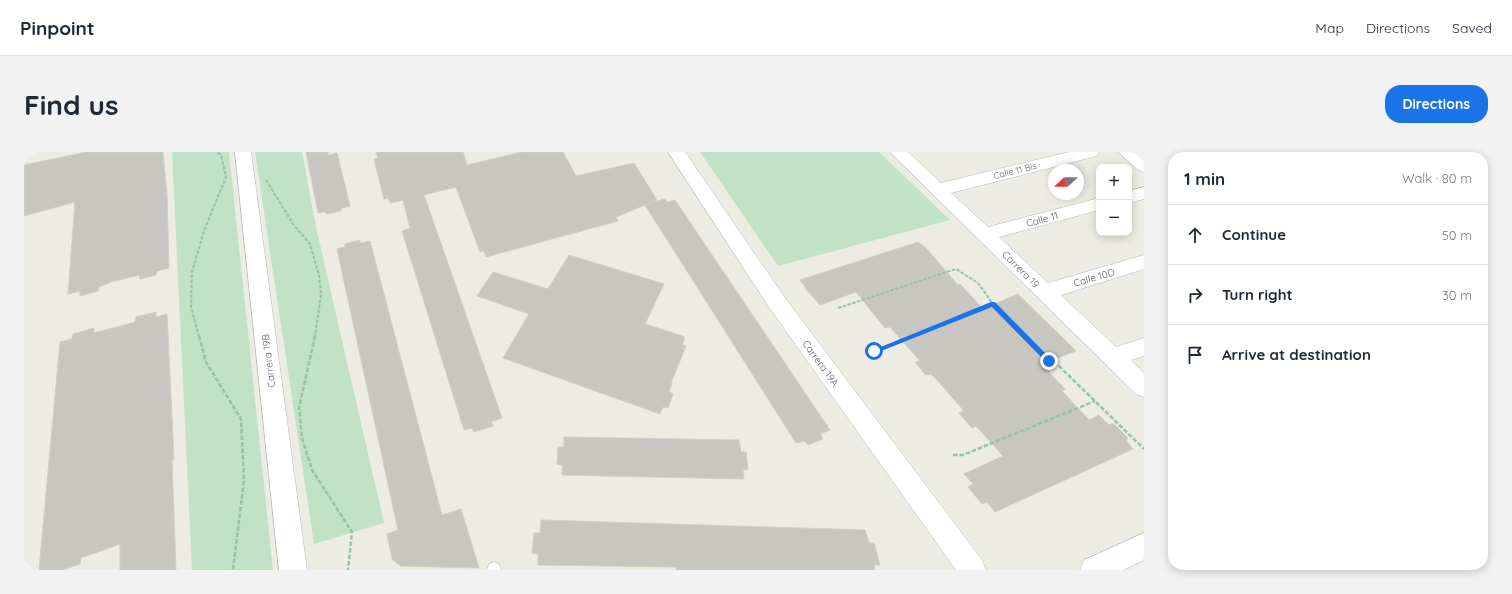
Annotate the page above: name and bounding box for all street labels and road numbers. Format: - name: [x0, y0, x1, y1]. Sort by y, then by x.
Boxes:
- street label: Calle 11 Bis: [992, 160, 1038, 181]
- street label: Calle 11: [1025, 209, 1060, 230]
- street label: Carrera 19: [999, 248, 1042, 291]
- street label: Calle 10D: [1072, 265, 1116, 290]
- street label: Carrera 19B: [259, 333, 278, 389]
- street label: Carrera 19A: [799, 338, 842, 389]

